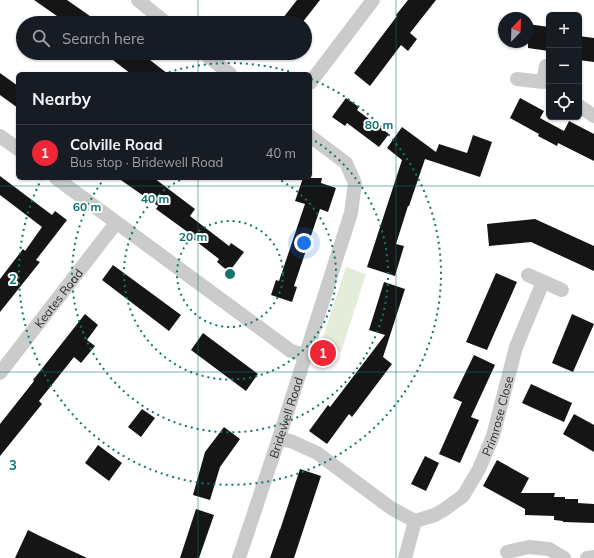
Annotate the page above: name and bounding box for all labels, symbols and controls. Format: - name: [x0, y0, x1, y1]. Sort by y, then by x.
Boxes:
- north arrow: [498, 12, 534, 48]
- map controls: [546, 12, 582, 120]
- button: +: [546, 12, 582, 48]
- search box: [16, 16, 312, 60]
- icon: search: [30, 27, 52, 49]
- text: Search here: [62, 29, 144, 48]
- button: −: [546, 48, 582, 84]
- button: locate: [546, 84, 582, 120]
- text: Nearby: [32, 88, 91, 109]
- text: 80 m: [365, 117, 393, 132]
- text: Colville Road: [70, 135, 163, 154]
- text: 1: [41, 145, 49, 161]
- text: 40 m: [266, 145, 296, 161]
- text: Bus stop · Bridewell Road: [70, 154, 223, 170]
- text: 40 m: [141, 191, 169, 206]
- text: 60 m: [73, 199, 101, 214]
- text: 20 m: [179, 229, 207, 244]
- your location: [294, 233, 314, 253]
- street label: Keates Road: [31, 265, 86, 330]
- centre of rings: [223, 267, 237, 281]
- text: 2: [9, 271, 17, 287]
- pin: 1: [310, 338, 336, 368]
- street label: Primrose Close: [478, 374, 516, 458]
- street label: Bridewell Road: [265, 375, 306, 460]
- text: 3: [9, 457, 17, 473]

